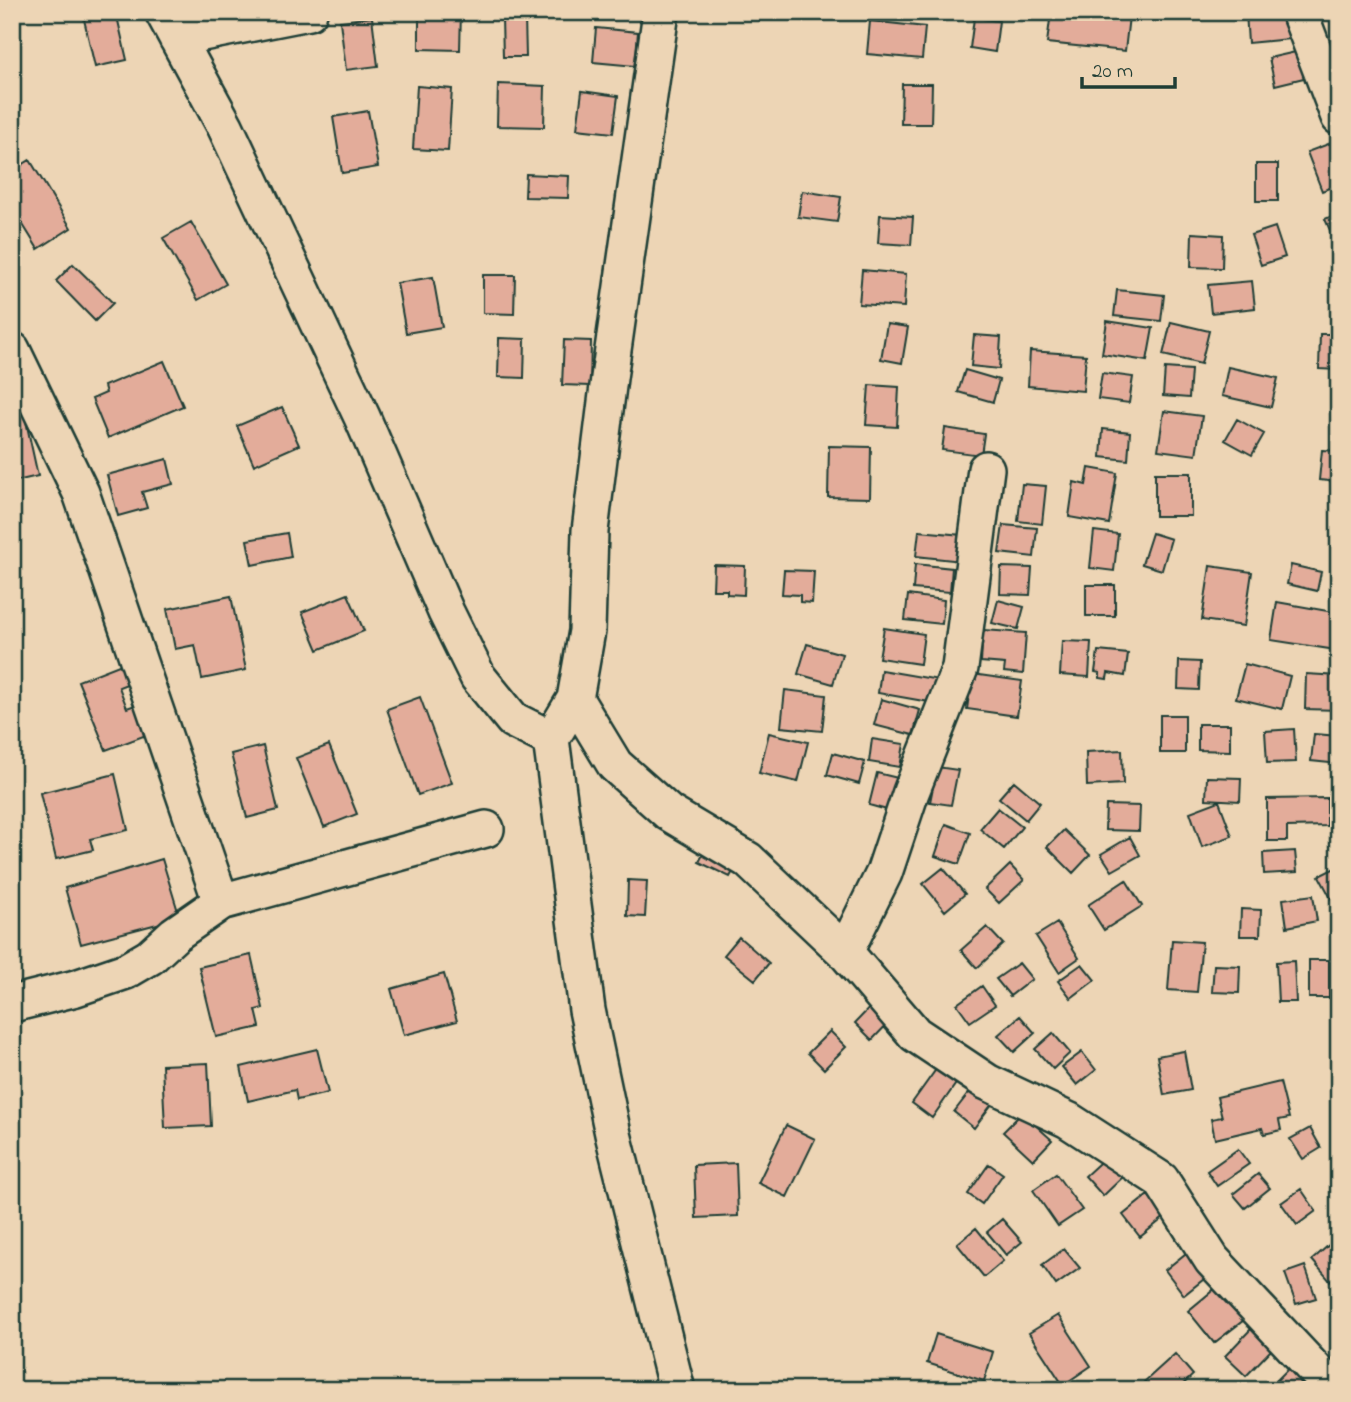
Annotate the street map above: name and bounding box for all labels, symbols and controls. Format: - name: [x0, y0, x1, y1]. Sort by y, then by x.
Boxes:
- scale bar: [1082, 46, 1174, 90]
- text: 20 m: [1092, 57, 1133, 87]

